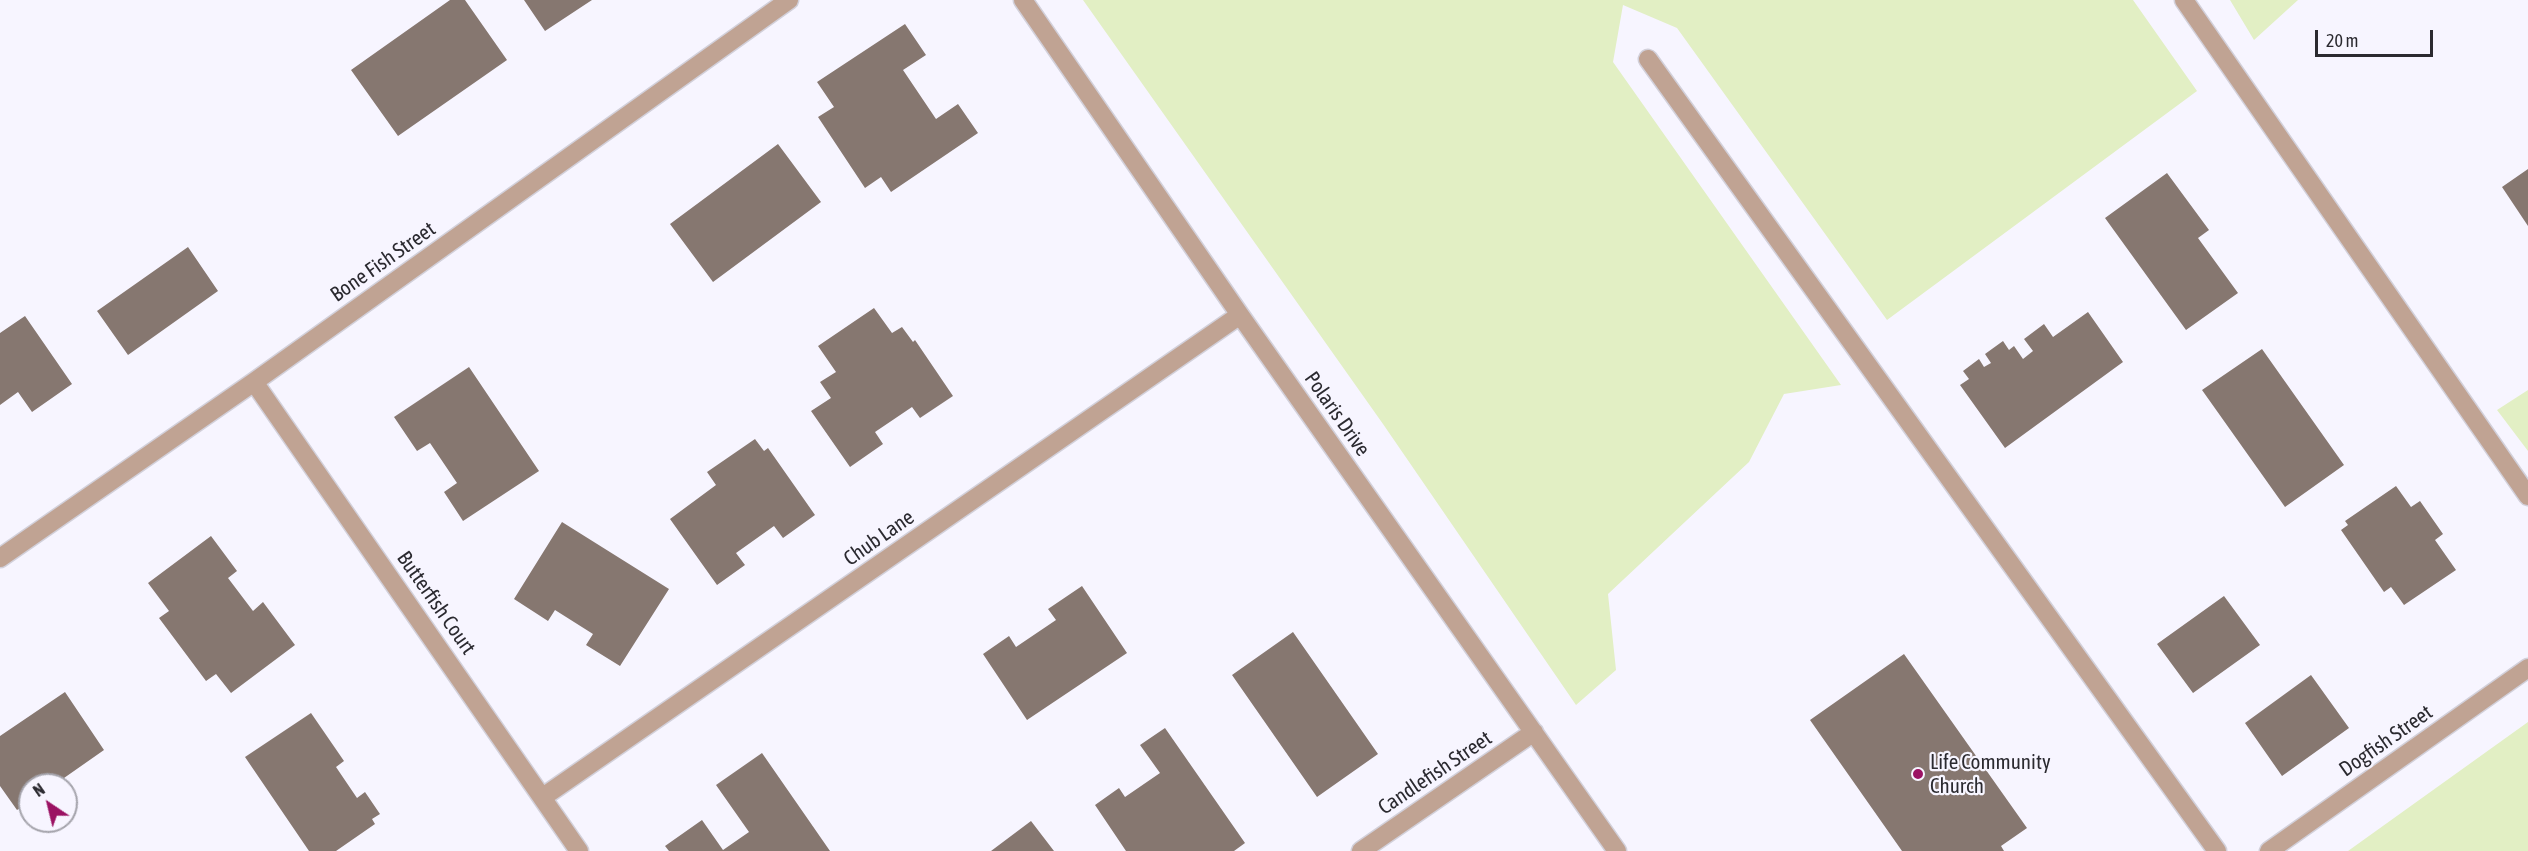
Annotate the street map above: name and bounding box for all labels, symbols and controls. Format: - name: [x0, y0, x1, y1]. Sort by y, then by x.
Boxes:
- scale bar: [2318, 18, 2436, 56]
- text: 20 m: [2326, 30, 2358, 51]
- street label: Bone Fish Street: [326, 217, 440, 307]
- street label: Polaris Drive: [1299, 367, 1375, 461]
- street label: Chub Lane: [839, 505, 919, 571]
- street label: Butterfish Court: [391, 547, 481, 659]
- street label: Dogfish Street: [2335, 700, 2437, 782]
- street label: Candlefish Street: [1373, 726, 1497, 820]
- place label: Life Community Church: [1930, 749, 2051, 799]
- marker: Life Community Church: [1911, 767, 1925, 781]
- north arrow: [18, 773, 78, 833]
- text: N: [30, 780, 48, 800]

